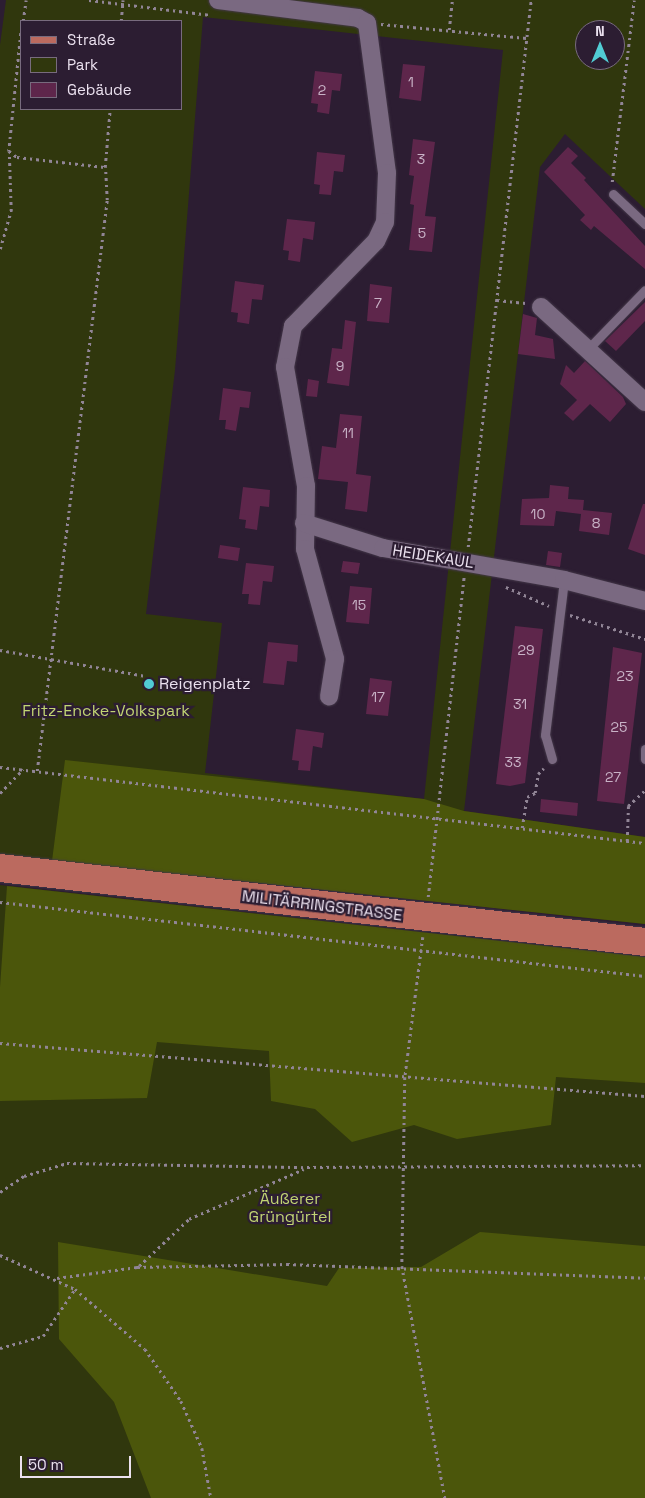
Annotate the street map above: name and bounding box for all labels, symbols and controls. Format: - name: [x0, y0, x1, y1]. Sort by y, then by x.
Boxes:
- legend: [20, 20, 182, 110]
- north arrow: [575, 20, 625, 70]
- text: N: [595, 22, 605, 40]
- text: Straße: [67, 30, 115, 49]
- text: Park: [67, 55, 98, 74]
- house number: 1: [408, 74, 414, 90]
- text: Gebäude: [67, 80, 132, 99]
- house number: 2: [318, 82, 326, 98]
- house number: 3: [417, 151, 425, 167]
- house number: 5: [418, 225, 426, 241]
- house number: 7: [374, 295, 382, 311]
- house number: 9: [336, 358, 344, 374]
- house number: 11: [342, 425, 354, 441]
- house number: 10: [531, 506, 545, 522]
- house number: 8: [592, 515, 600, 531]
- street label: HEIDEKAUL: [391, 541, 475, 573]
- house number: 15: [352, 597, 366, 613]
- house number: 29: [518, 642, 534, 658]
- house number: 23: [617, 668, 633, 684]
- place label: Reigenplatz: [159, 674, 251, 694]
- marker: Reigenplatz: [143, 678, 155, 690]
- house number: 17: [371, 689, 385, 705]
- house number: 31: [513, 696, 527, 712]
- park label: Fritz-Encke-Volkspark: [22, 701, 190, 721]
- house number: 25: [611, 719, 627, 735]
- house number: 33: [505, 754, 521, 770]
- house number: 27: [605, 769, 621, 785]
- street label: MILITÄRRINGSTRASSE: [241, 887, 403, 925]
- park label: Äußerer Grüngürtel: [249, 1189, 331, 1227]
- scale bar: [22, 1446, 134, 1478]
- text: 50 m: [28, 1455, 63, 1474]

